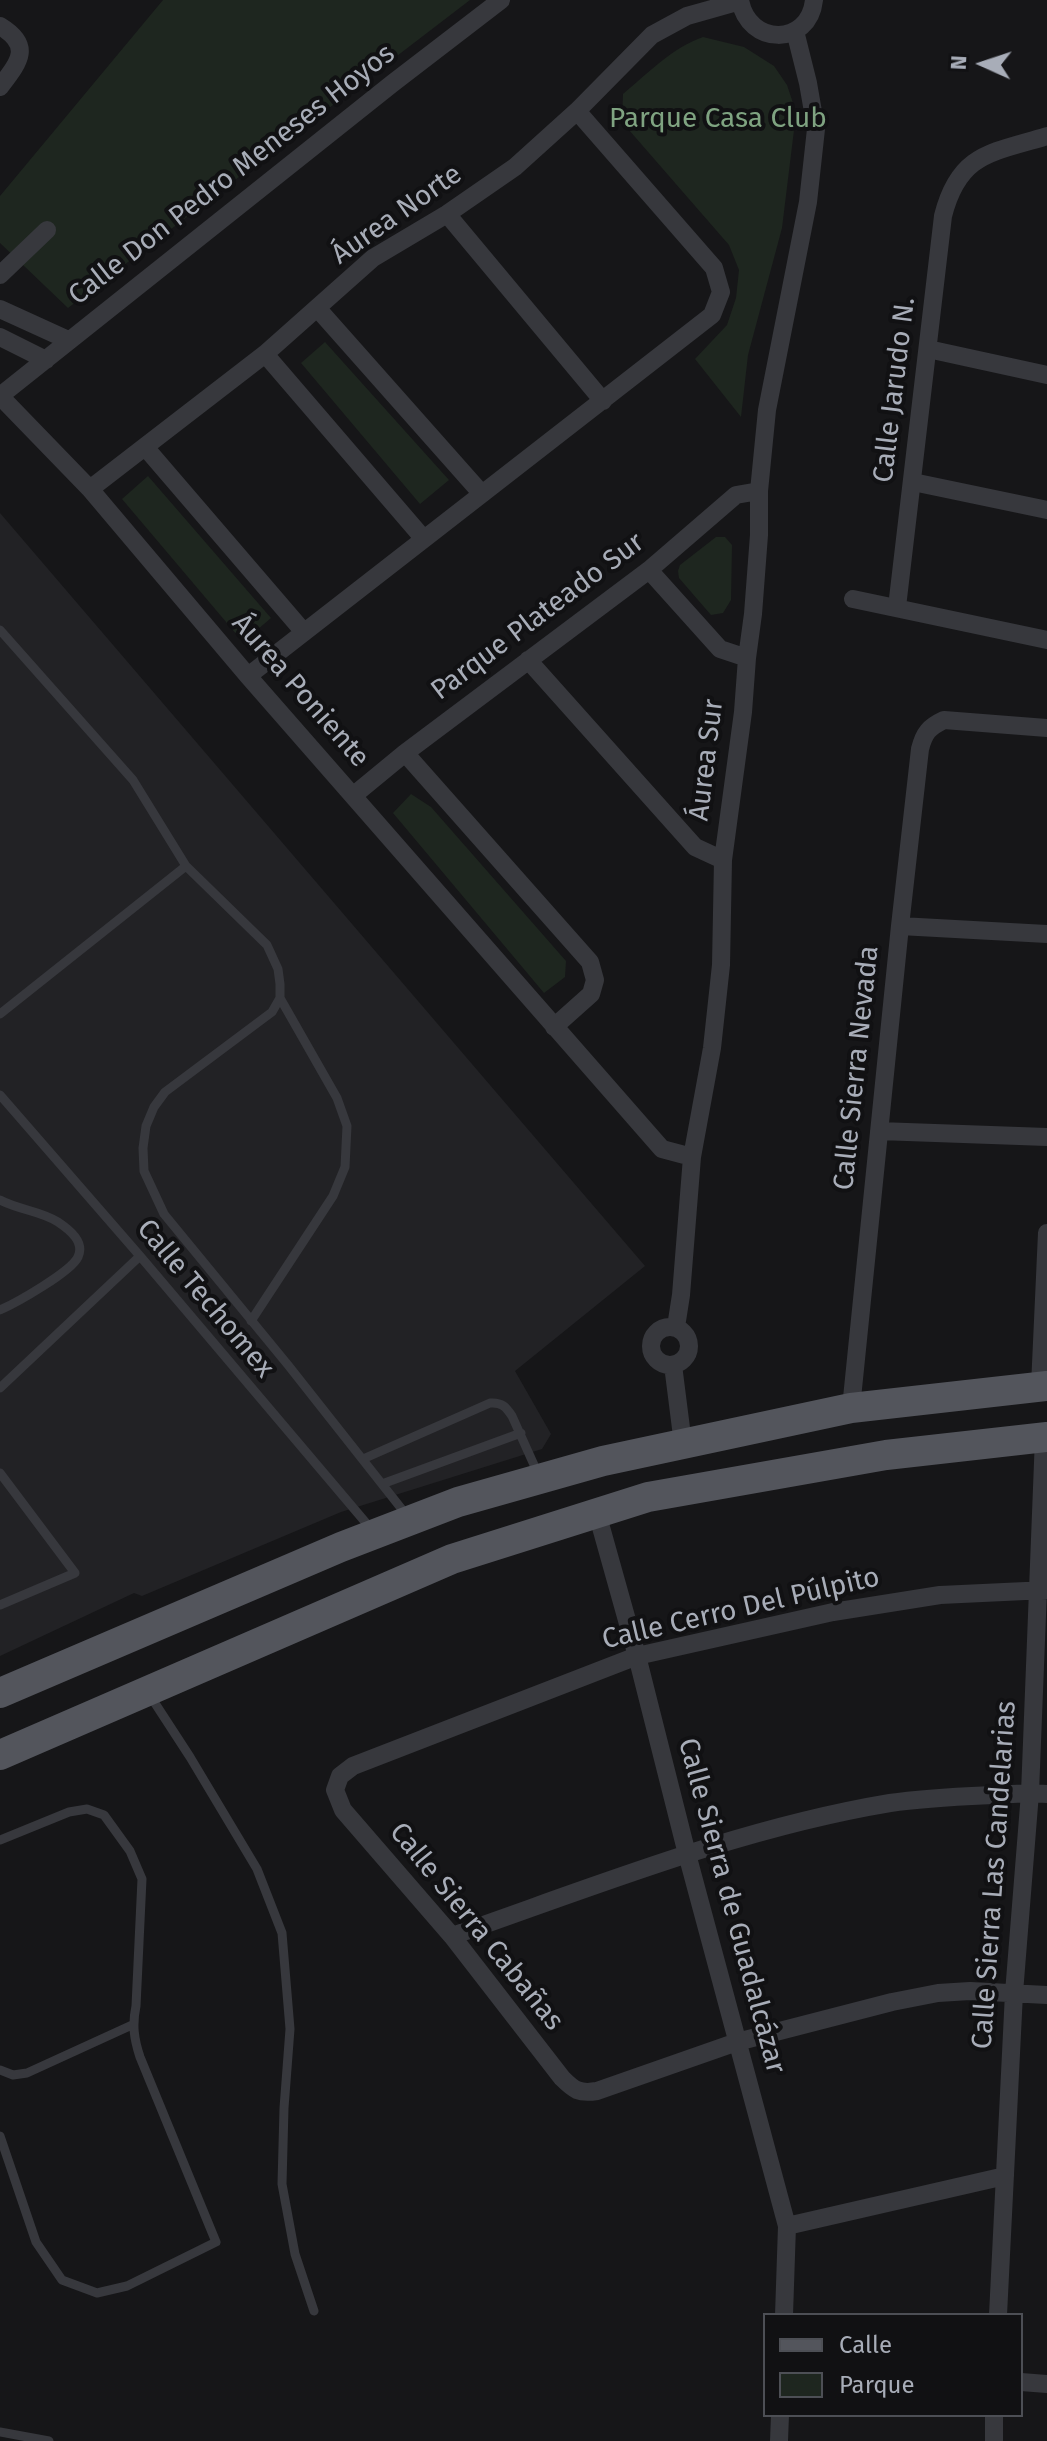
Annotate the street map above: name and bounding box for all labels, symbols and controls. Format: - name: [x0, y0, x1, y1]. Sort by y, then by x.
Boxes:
- north arrow: [943, 24, 1023, 104]
- street label: Calle Don Pedro Meneses Hoyos: [62, 37, 402, 313]
- text: N: [945, 55, 972, 71]
- park label: Parque Casa Club: [609, 102, 827, 136]
- street label: Áurea Norte: [325, 158, 469, 272]
- street label: Calle Jarudo N.: [867, 295, 923, 485]
- street label: Parque Plateado Sur: [425, 526, 651, 708]
- street label: Áurea Poniente: [224, 607, 376, 775]
- street label: Áurea Sur: [683, 697, 731, 823]
- street label: Calle Sierra Nevada: [827, 944, 887, 1192]
- street label: Calle Techomex: [129, 1213, 281, 1385]
- street label: Calle Cerro Del Púlpito: [599, 1561, 883, 1657]
- street label: Calle Sierra Las Candelarias: [966, 1700, 1024, 2050]
- street label: Calle Sierra de Guadalcázar: [670, 1735, 792, 2077]
- street label: Calle Sierra Cabañas: [382, 1816, 570, 2038]
- legend: [763, 2313, 1023, 2417]
- text: Calle: [839, 2331, 892, 2359]
- text: Parque: [839, 2371, 915, 2399]

